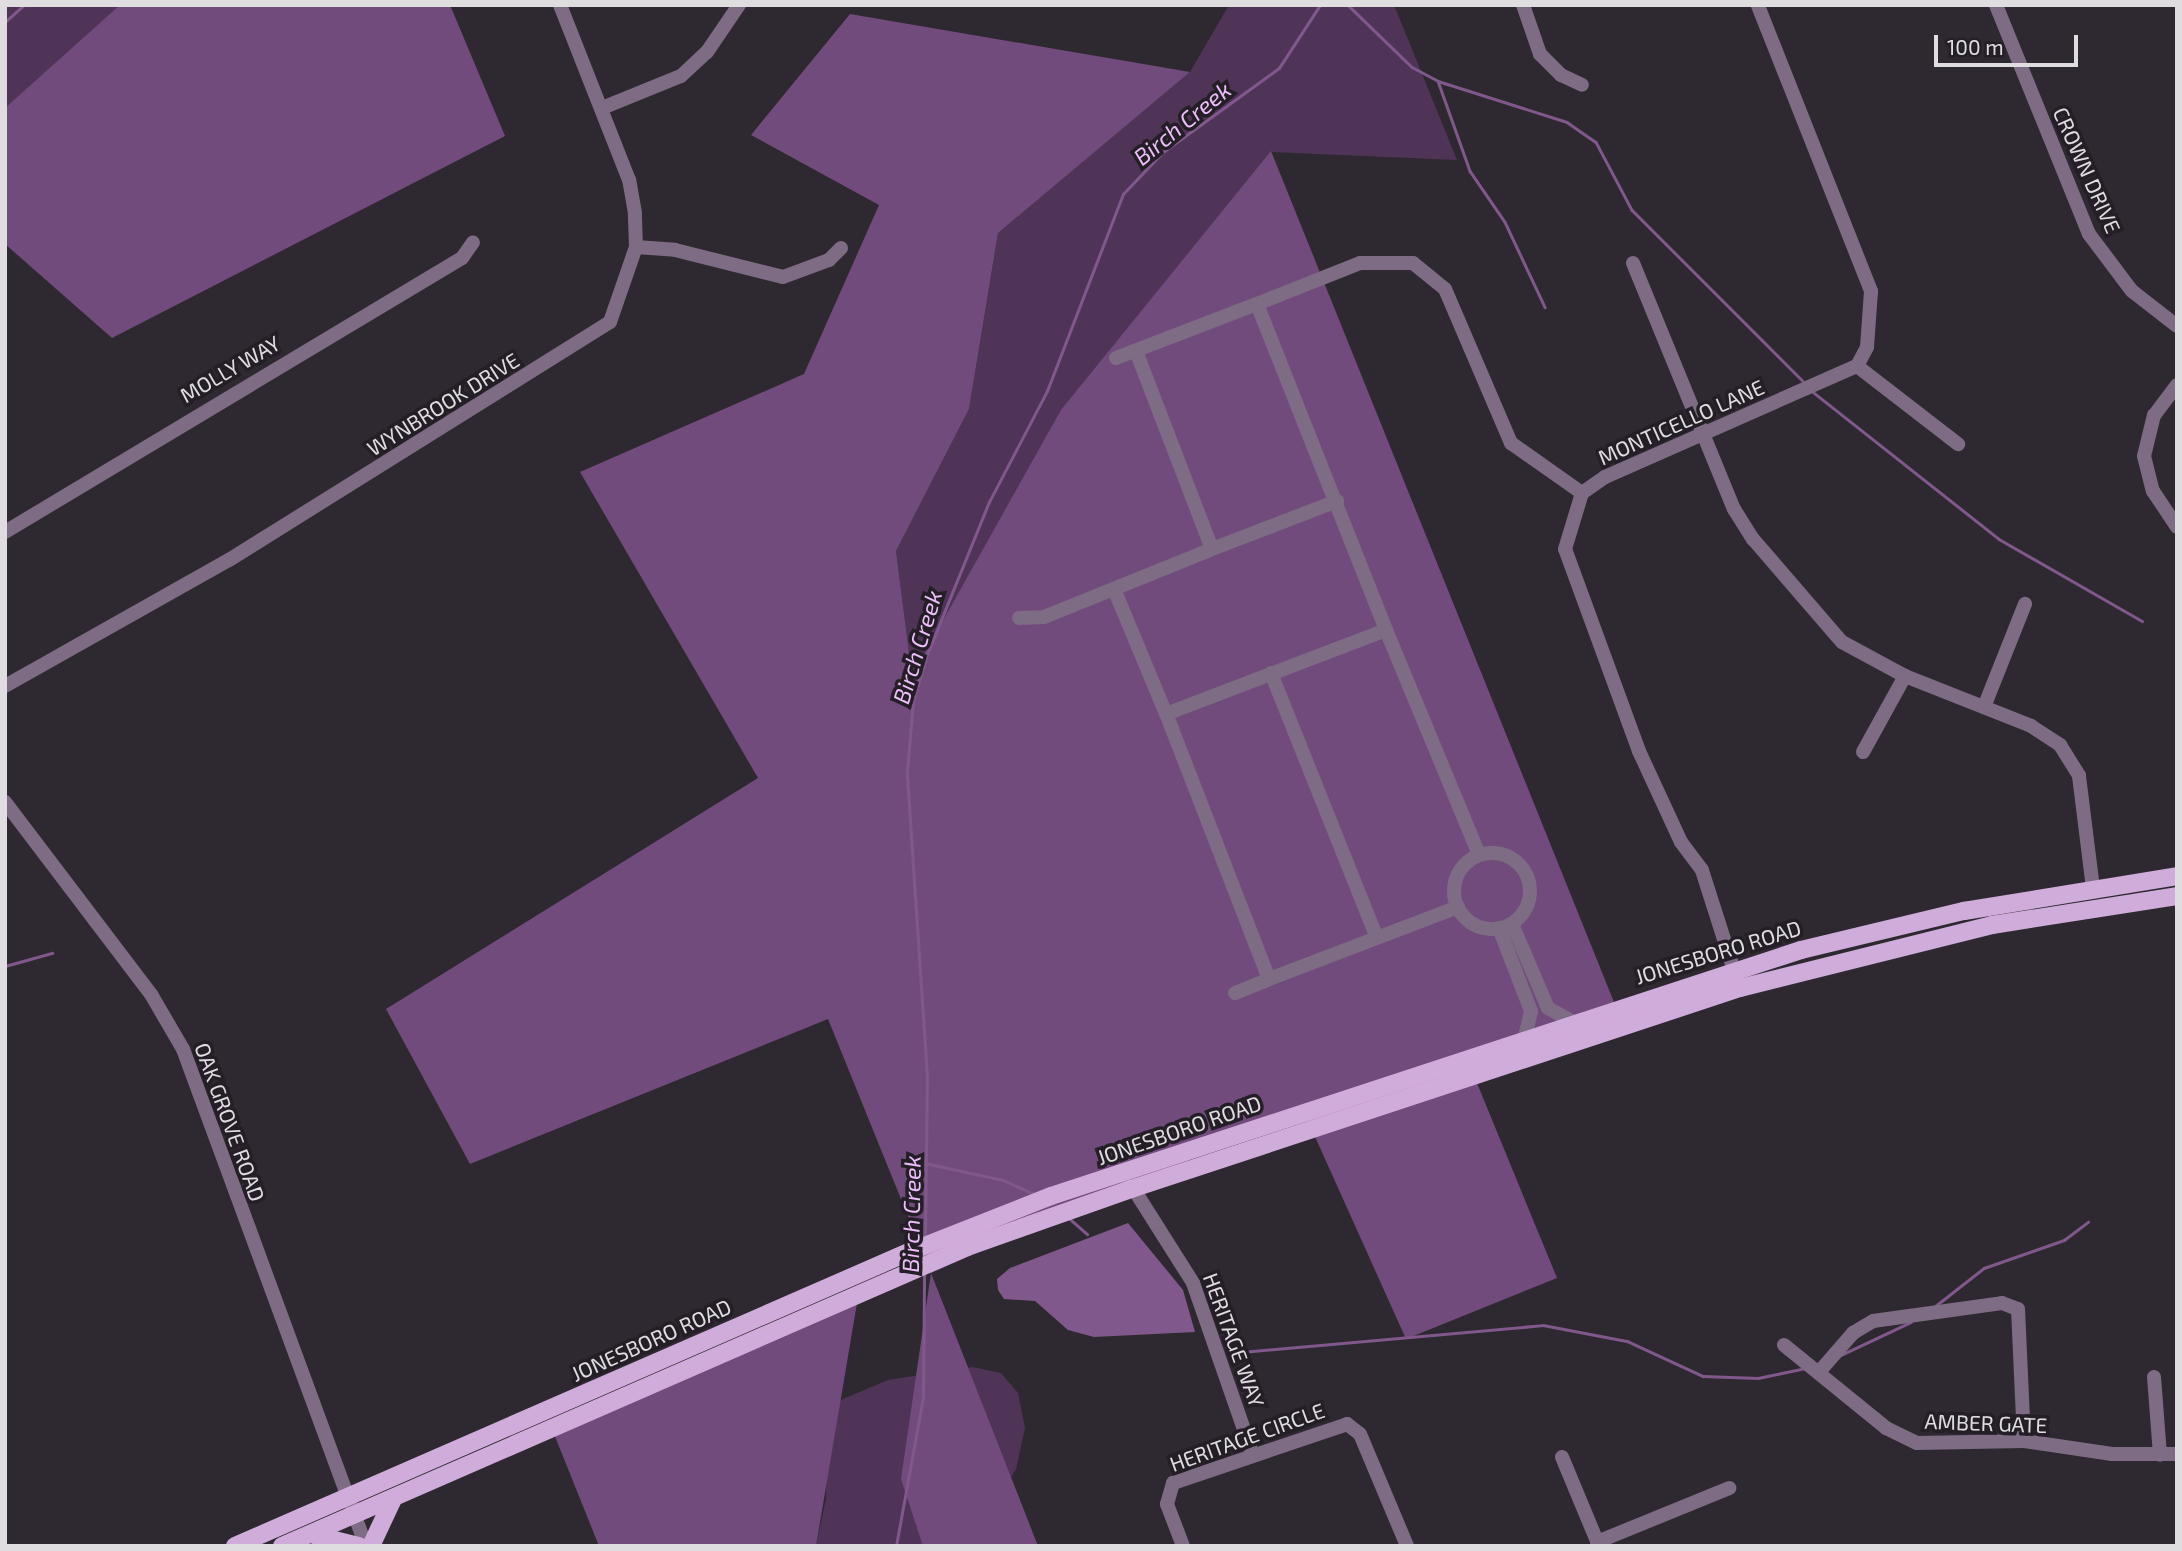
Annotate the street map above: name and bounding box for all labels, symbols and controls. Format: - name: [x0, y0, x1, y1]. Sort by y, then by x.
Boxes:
- scale bar: [1937, 21, 2080, 65]
- text: 100 m: [1947, 34, 2004, 59]
- water label: Birch Creek: [1128, 75, 1236, 171]
- street label: CROWN DRIVE: [2048, 103, 2126, 237]
- street label: MOLLY WAY: [175, 330, 285, 408]
- street label: WYNBROOK DRIVE: [362, 347, 524, 461]
- street label: MONTICELLO LANE: [1594, 374, 1768, 470]
- water label: Birch Creek: [887, 587, 947, 707]
- street label: JONESBORO ROAD: [1632, 915, 1804, 989]
- street label: OAK GROVE ROAD: [190, 1039, 270, 1205]
- street label: JONESBORO ROAD: [1093, 1090, 1265, 1170]
- water label: Birch Creek: [896, 1155, 926, 1273]
- street label: HERITAGE WAY: [1198, 1269, 1270, 1411]
- street label: JONESBORO ROAD: [567, 1293, 735, 1387]
- street label: HERITAGE CIRCLE: [1166, 1397, 1328, 1477]
- street label: AMBER GATE: [1924, 1408, 2048, 1438]

